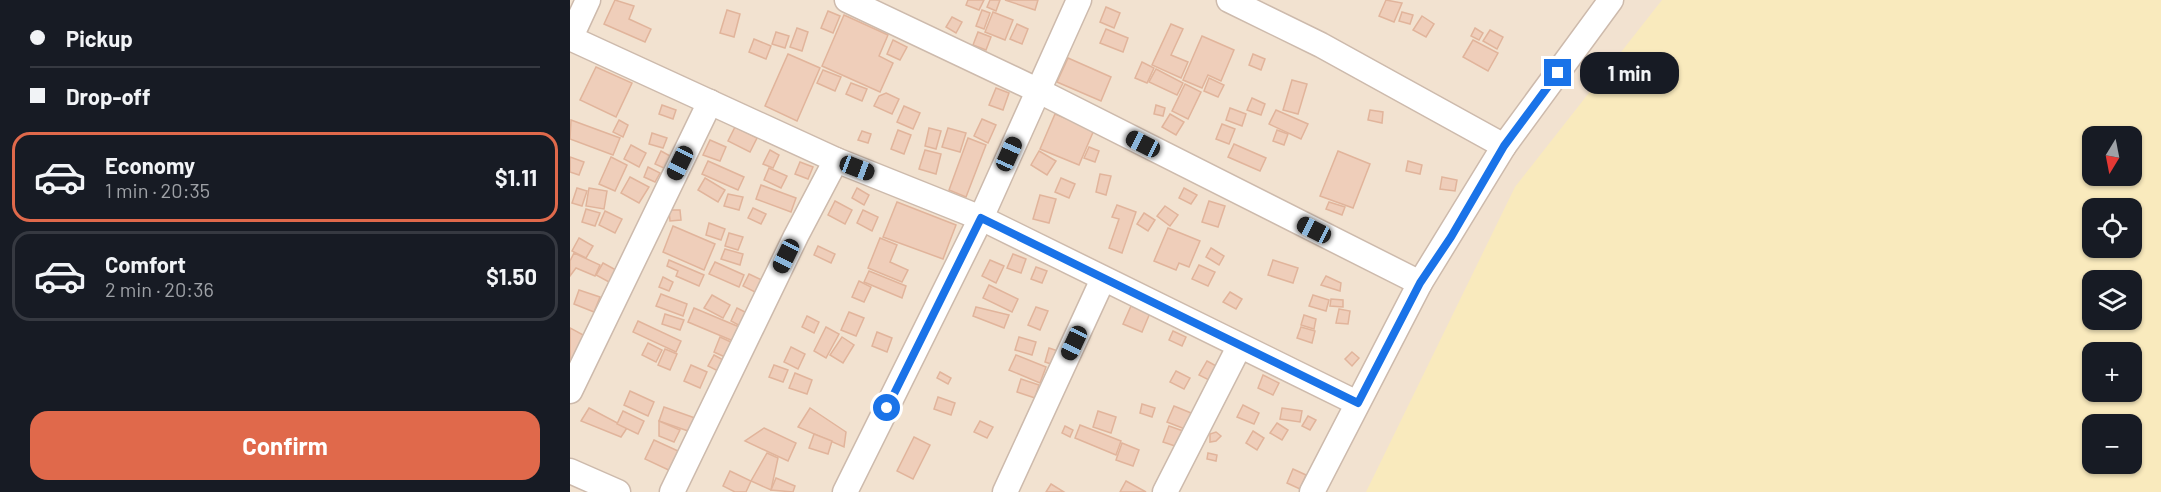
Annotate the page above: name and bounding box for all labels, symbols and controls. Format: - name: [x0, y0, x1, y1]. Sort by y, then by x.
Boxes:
- text: Pickup: [66, 25, 133, 51]
- callout: 1 min: [1579, 52, 1678, 94]
- route end: [1544, 59, 1571, 86]
- text: 1 min: [1608, 61, 1651, 85]
- text: Drop-off: [66, 83, 150, 109]
- north arrow: [2082, 126, 2142, 186]
- map controls: [2082, 126, 2142, 474]
- car: [1123, 128, 1163, 160]
- car: [993, 134, 1025, 174]
- car: [664, 143, 696, 183]
- icon: car: [33, 150, 87, 204]
- text: Economy: [105, 152, 195, 178]
- car: [837, 153, 877, 183]
- text: $1.11: [495, 164, 537, 190]
- text: 1 min · 20:35: [105, 178, 210, 202]
- button: locate: [2082, 198, 2142, 258]
- car: [1294, 214, 1334, 246]
- car: [770, 236, 802, 276]
- icon: car: [33, 249, 87, 303]
- text: Comfort: [105, 251, 186, 277]
- text: $1.50: [486, 263, 537, 289]
- button: layers: [2082, 270, 2142, 330]
- text: 2 min · 20:36: [105, 277, 214, 301]
- car: [1058, 323, 1090, 363]
- button: +: [2082, 342, 2142, 402]
- route start: [873, 394, 900, 421]
- button: Confirm: [30, 411, 540, 480]
- button: −: [2082, 414, 2142, 474]

